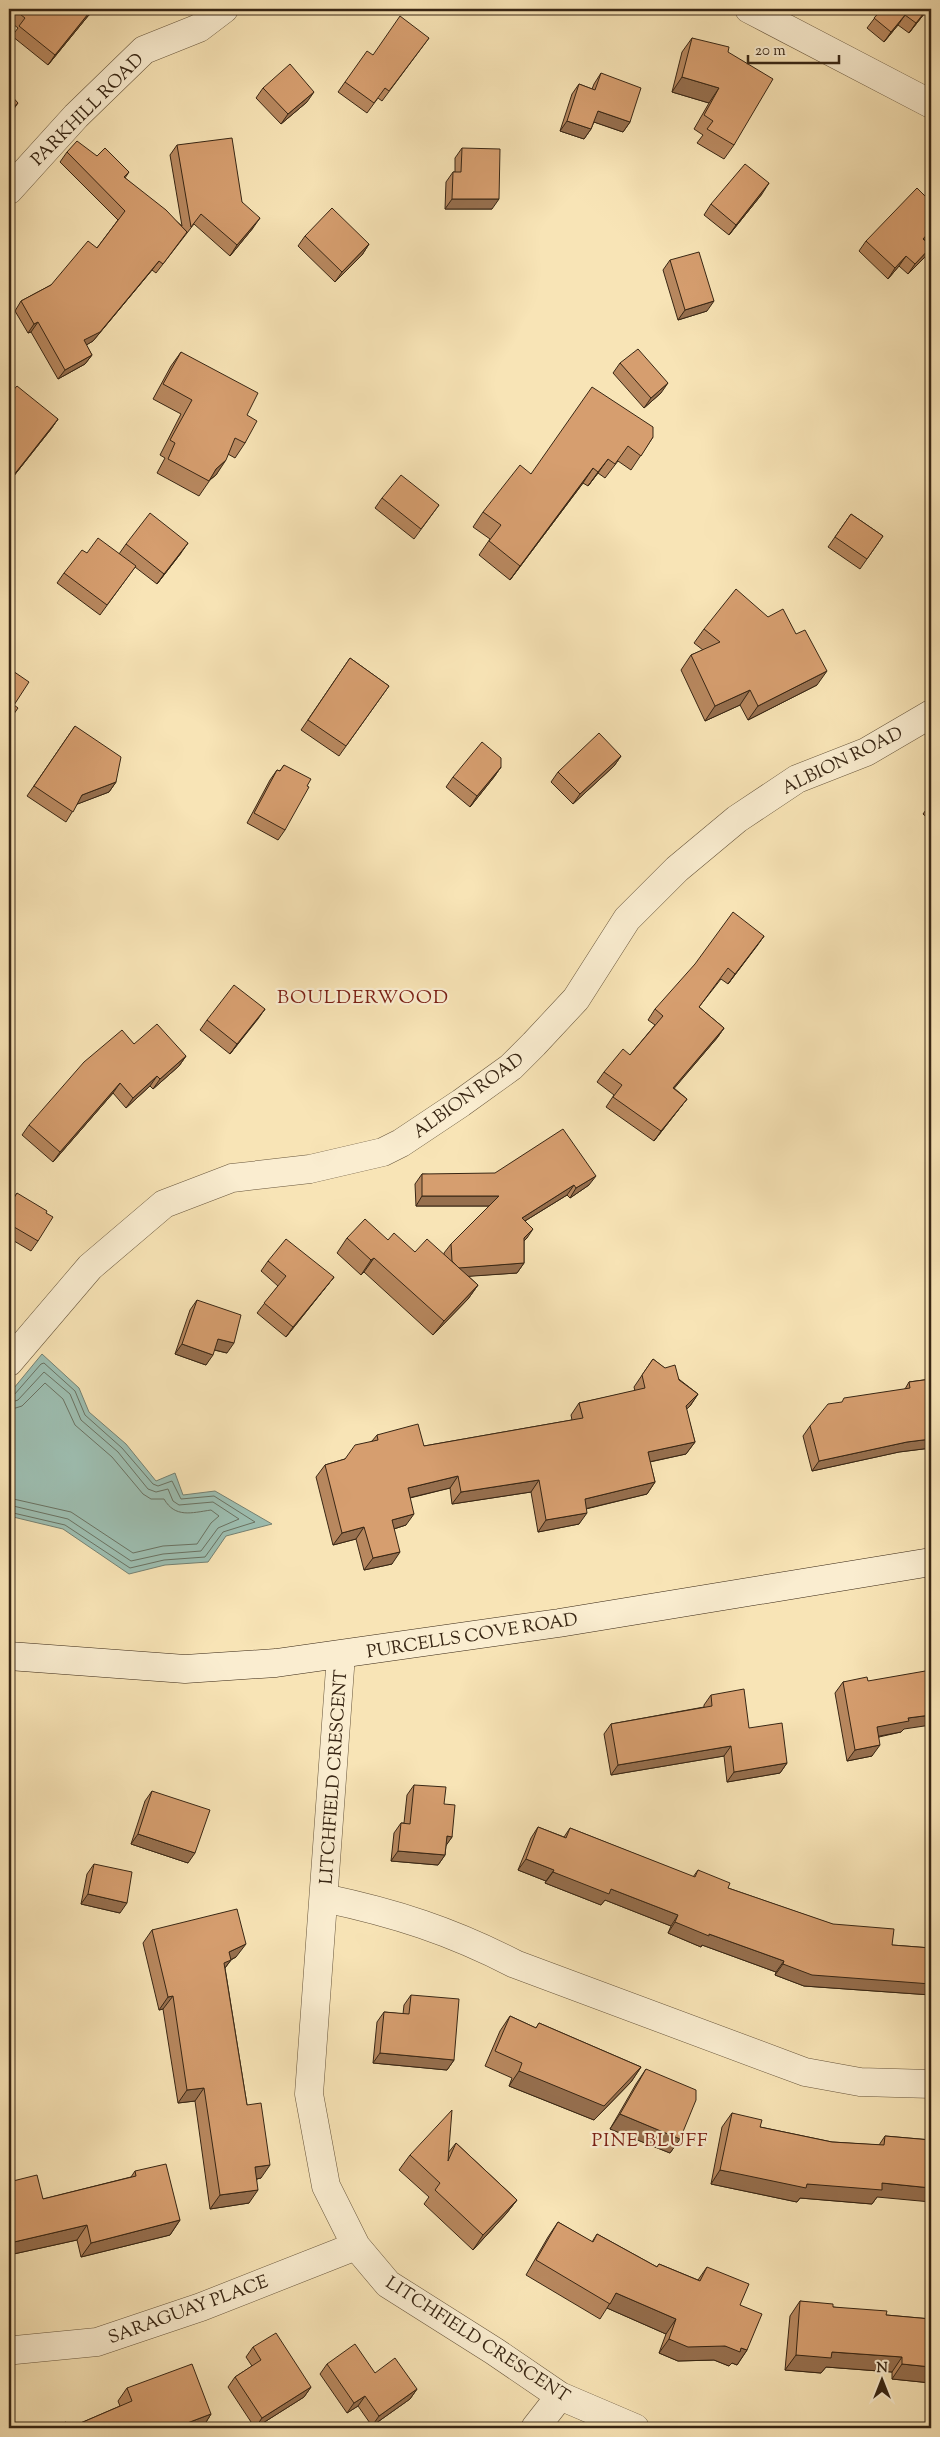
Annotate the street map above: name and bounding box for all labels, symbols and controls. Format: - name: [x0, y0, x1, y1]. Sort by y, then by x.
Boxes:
- scale bar: [748, 32, 839, 64]
- text: 20 m: [755, 41, 786, 62]
- street label: PARKHILL ROAD: [26, 48, 151, 173]
- street label: ALBION ROAD: [778, 721, 908, 802]
- district label: BOULDERWOOD: [277, 985, 449, 1012]
- street label: ALBION ROAD: [408, 1047, 530, 1146]
- street label: PURCELLS COVE ROAD: [365, 1607, 580, 1667]
- street label: LITCHFIELD CRESCENT: [315, 1668, 355, 1885]
- district label: PINE BLUFF: [591, 2128, 709, 2155]
- street label: SARAGUAY PLACE: [105, 2270, 272, 2352]
- street label: LITCHFIELD CRESCENT: [380, 2271, 575, 2410]
- north arrow: [858, 2354, 908, 2404]
- text: N: [876, 2359, 888, 2379]

